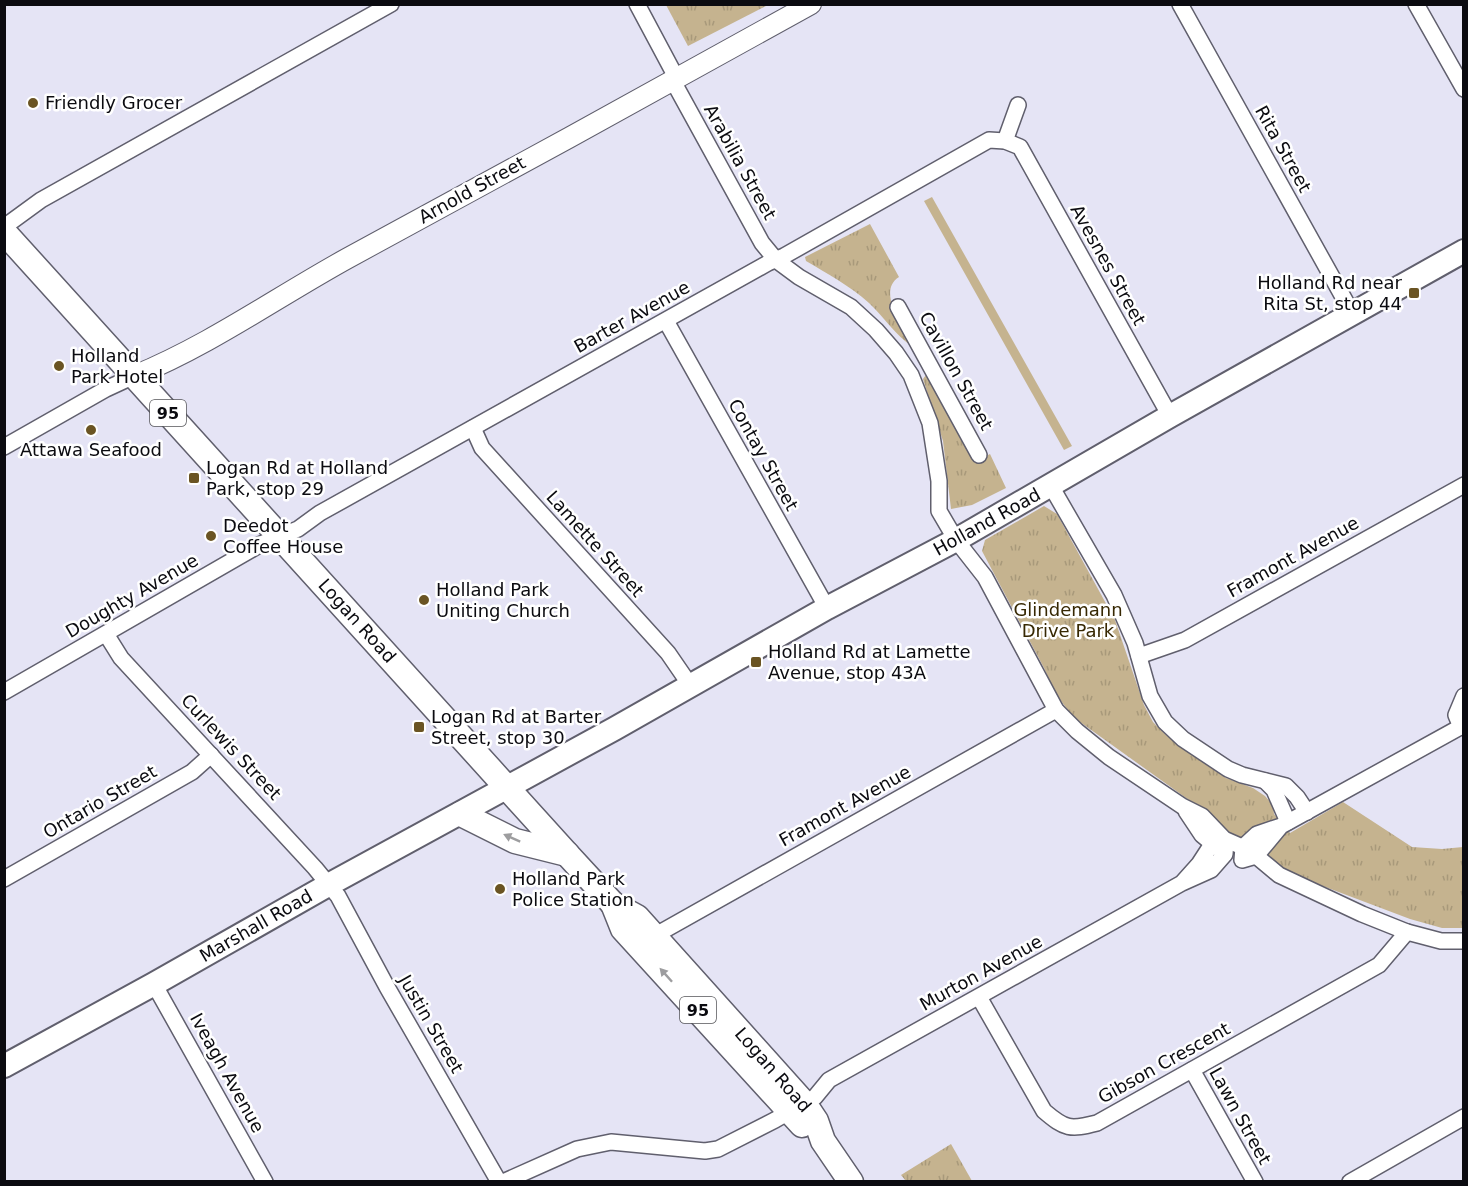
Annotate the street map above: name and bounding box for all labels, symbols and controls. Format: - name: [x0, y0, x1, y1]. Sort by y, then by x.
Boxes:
- place label: Friendly Grocer: [45, 92, 183, 113]
- marker: Friendly Grocer: [26, 96, 40, 110]
- street label: Arabilia Street: [700, 100, 781, 223]
- street label: Rita Street: [1251, 102, 1316, 196]
- street label: Arnold Street: [415, 152, 529, 228]
- street label: Avesnes Street: [1067, 201, 1150, 329]
- place label: Holland Rd near Rita St, stop 44: [1257, 272, 1403, 314]
- street label: Barter Avenue: [570, 276, 693, 357]
- marker: Holland Rd near Rita St, stop 44: [1407, 286, 1421, 300]
- street label: Cavillon Street: [915, 308, 998, 434]
- place label: Holland Park Hotel: [71, 345, 163, 387]
- marker: Holland Park Hotel: [52, 359, 66, 373]
- street label: Contay Street: [724, 395, 803, 514]
- road number: 95: [150, 400, 186, 426]
- marker: Attawa Seafood: [84, 423, 98, 437]
- place label: Attawa Seafood: [20, 439, 162, 460]
- place label: Logan Rd at Holland Park, stop 29: [206, 457, 388, 499]
- marker: Logan Rd at Holland Park, stop 29: [187, 471, 201, 485]
- street label: Holland Road: [929, 483, 1044, 560]
- street label: Lamette Street: [542, 486, 648, 601]
- street label: Framont Avenue: [1223, 512, 1362, 601]
- place label: Deedot Coffee House: [223, 515, 343, 557]
- marker: Deedot Coffee House: [204, 529, 218, 543]
- street label: Doughty Avenue: [62, 549, 202, 642]
- street label: Logan Road: [314, 574, 400, 667]
- place label: Holland Park Uniting Church: [436, 579, 570, 621]
- marker: Holland Park Uniting Church: [417, 593, 431, 607]
- park label: Glindemann Drive Park: [1013, 599, 1123, 641]
- place label: Holland Rd at Lamette Avenue, stop 43A: [768, 641, 970, 683]
- marker: Holland Rd at Lamette Avenue, stop 43A: [749, 655, 763, 669]
- street label: Curlewis Street: [177, 689, 286, 804]
- place label: Logan Rd at Barter Street, stop 30: [431, 706, 602, 748]
- marker: Logan Rd at Barter Street, stop 30: [412, 720, 426, 734]
- street label: Ontario Street: [39, 761, 160, 843]
- street label: Framont Avenue: [775, 761, 914, 850]
- one-way arrow: [503, 833, 521, 843]
- place label: Holland Park Police Station: [512, 868, 634, 910]
- marker: Holland Park Police Station: [493, 882, 507, 896]
- street label: Marshall Road: [196, 885, 316, 966]
- street label: Murton Avenue: [916, 930, 1046, 1015]
- one-way arrow: [660, 968, 673, 983]
- street label: Justin Street: [394, 970, 468, 1077]
- road number: 95: [680, 997, 716, 1023]
- street label: Iveagh Avenue: [186, 1009, 269, 1136]
- street label: Gibson Crescent: [1094, 1018, 1233, 1107]
- street label: Logan Road: [731, 1023, 816, 1116]
- street label: Lawn Street: [1205, 1064, 1276, 1168]

